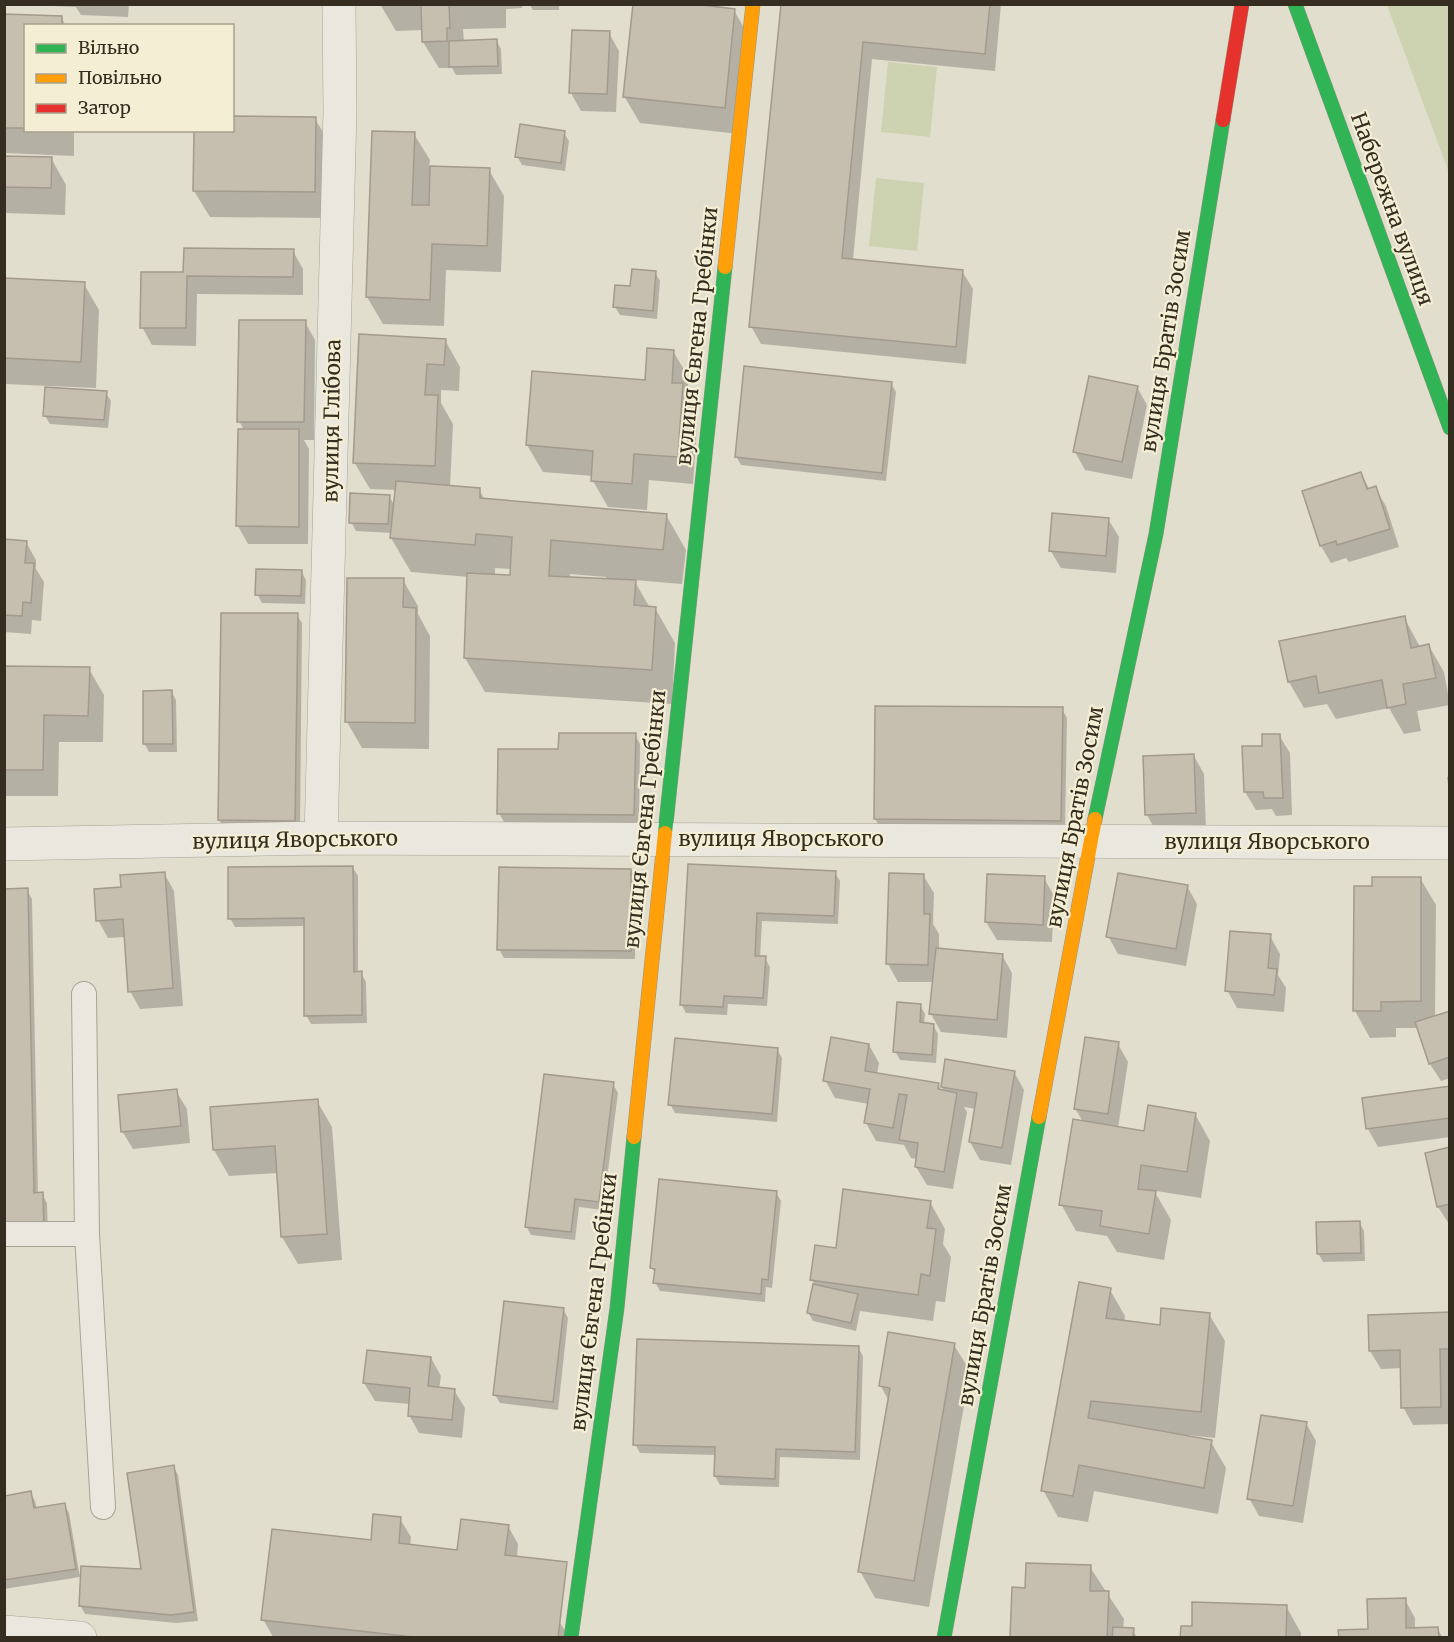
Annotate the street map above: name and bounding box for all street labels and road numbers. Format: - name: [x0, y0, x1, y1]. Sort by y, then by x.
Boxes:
- street label: Набережна вулиця: [1345, 109, 1440, 309]
- street label: вулиця Євгена Гребінки: [669, 205, 724, 467]
- street label: вулиця Братів Зосим: [1135, 228, 1196, 454]
- street label: вулиця Глібова: [317, 339, 346, 503]
- street label: вулиця Євгена Гребінки: [617, 688, 672, 950]
- street label: вулиця Братів Зосим: [1040, 704, 1109, 930]
- street label: вулиця Яворського: [192, 824, 398, 855]
- street label: вулиця Яворського: [678, 825, 884, 852]
- street label: вулиця Яворського: [1164, 828, 1370, 855]
- street label: вулиця Євгена Гребінки: [564, 1171, 623, 1433]
- street label: вулиця Братів Зосим: [952, 1182, 1017, 1408]

